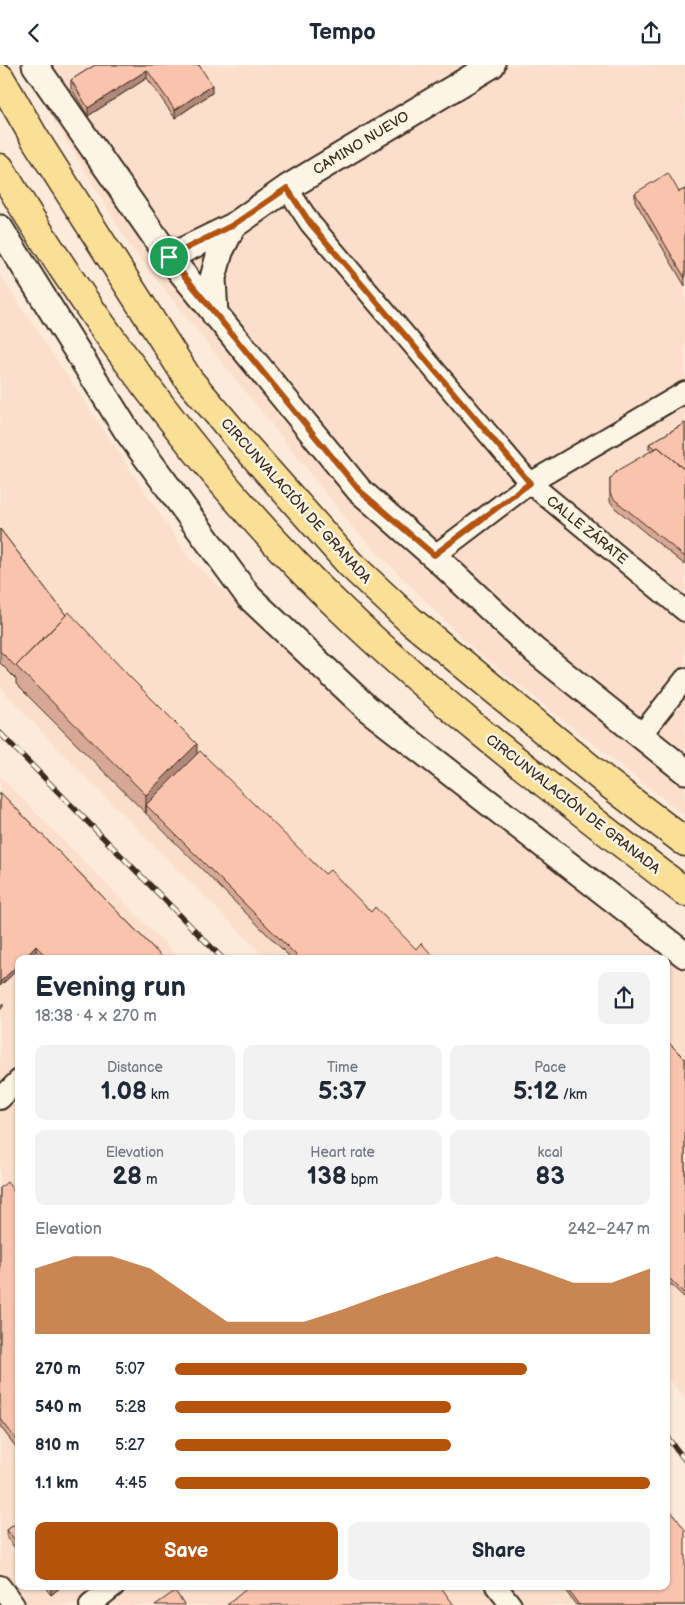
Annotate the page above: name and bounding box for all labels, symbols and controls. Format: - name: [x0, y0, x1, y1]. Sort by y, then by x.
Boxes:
- icon: back: [20, 19, 48, 47]
- text: Tempo: [309, 19, 376, 46]
- icon: share: [637, 19, 665, 47]
- street label: CAMINO NUEVO: [310, 108, 412, 178]
- pin: [148, 236, 190, 278]
- icon: arrive: [155, 243, 183, 271]
- street label: CIRCUNVALACIÓN DE GRANADA: [217, 414, 376, 587]
- street label: CALLE ZÁRATE: [543, 491, 632, 568]
- street label: CIRCUNVALACIÓN DE GRANADA: [483, 730, 664, 878]
- text: Evening run: [35, 971, 186, 1004]
- button: share: [598, 972, 650, 1024]
- text: 18:38 · 4 × 270 m: [35, 1007, 157, 1026]
- text: Distance: [107, 1059, 163, 1076]
- text: Time: [327, 1059, 358, 1076]
- text: Pace: [534, 1059, 566, 1076]
- text: 1.08: [100, 1076, 147, 1107]
- text: 5:37: [318, 1076, 367, 1107]
- text: 5:12: [513, 1076, 559, 1107]
- text: km: [147, 1086, 169, 1103]
- text: /km: [559, 1086, 587, 1103]
- text: Elevation: [106, 1144, 164, 1161]
- text: Heart rate: [310, 1144, 375, 1161]
- text: kcal: [538, 1144, 563, 1161]
- text: 28: [112, 1161, 142, 1192]
- text: 138: [307, 1161, 347, 1192]
- text: 83: [535, 1161, 565, 1192]
- text: m: [142, 1171, 158, 1188]
- text: bpm: [347, 1171, 378, 1188]
- text: Elevation: [35, 1220, 102, 1239]
- text: 242–247 m: [568, 1220, 650, 1239]
- text: 270 m: [35, 1360, 81, 1379]
- text: 5:07: [115, 1360, 145, 1379]
- text: 540 m: [35, 1398, 82, 1417]
- text: 5:28: [115, 1398, 146, 1417]
- text: 810 m: [35, 1436, 79, 1455]
- text: 5:27: [115, 1436, 145, 1455]
- text: 1.1 km: [35, 1474, 78, 1493]
- text: 4:45: [115, 1474, 147, 1493]
- button: Save: [35, 1522, 338, 1580]
- button: Share: [348, 1522, 650, 1580]

